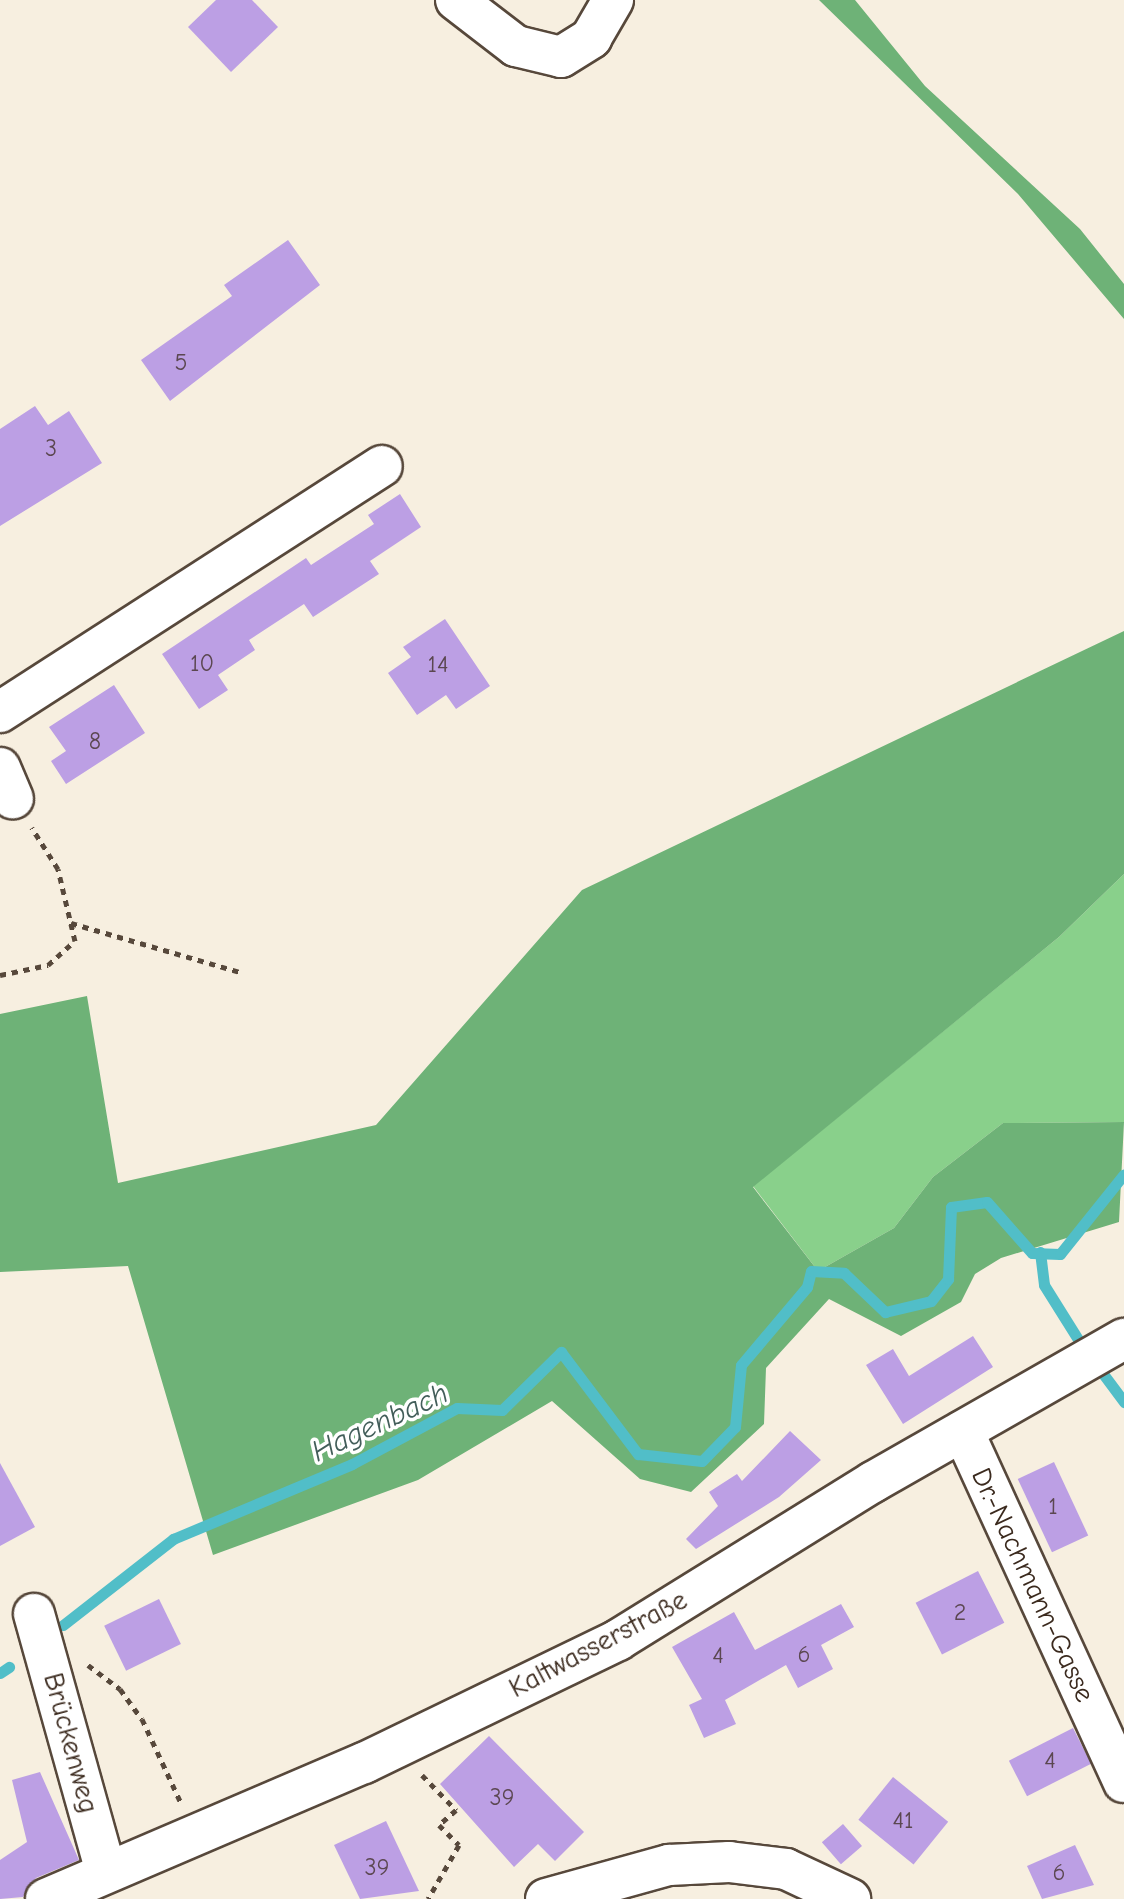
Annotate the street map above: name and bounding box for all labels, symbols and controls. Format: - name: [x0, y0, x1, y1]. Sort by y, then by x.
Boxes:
- house number: 5: [174, 349, 188, 377]
- house number: 3: [45, 435, 57, 463]
- house number: 10: [190, 650, 214, 678]
- house number: 14: [427, 651, 449, 679]
- house number: 8: [89, 728, 101, 756]
- water label: Hagenbach: [306, 1376, 454, 1470]
- street label: Dr.-Nachmann-Gasse: [964, 1463, 1102, 1707]
- house number: 1: [1048, 1493, 1058, 1521]
- street label: Kaltwasserstraße: [503, 1583, 693, 1705]
- house number: 2: [954, 1599, 966, 1627]
- house number: 6: [797, 1641, 811, 1669]
- house number: 4: [712, 1642, 724, 1670]
- street label: Brückenweg: [36, 1669, 106, 1817]
- house number: 4: [1044, 1747, 1056, 1775]
- house number: 39: [490, 1784, 514, 1812]
- house number: 41: [892, 1807, 914, 1835]
- house number: 39: [365, 1854, 389, 1882]
- house number: 6: [1052, 1859, 1066, 1887]

